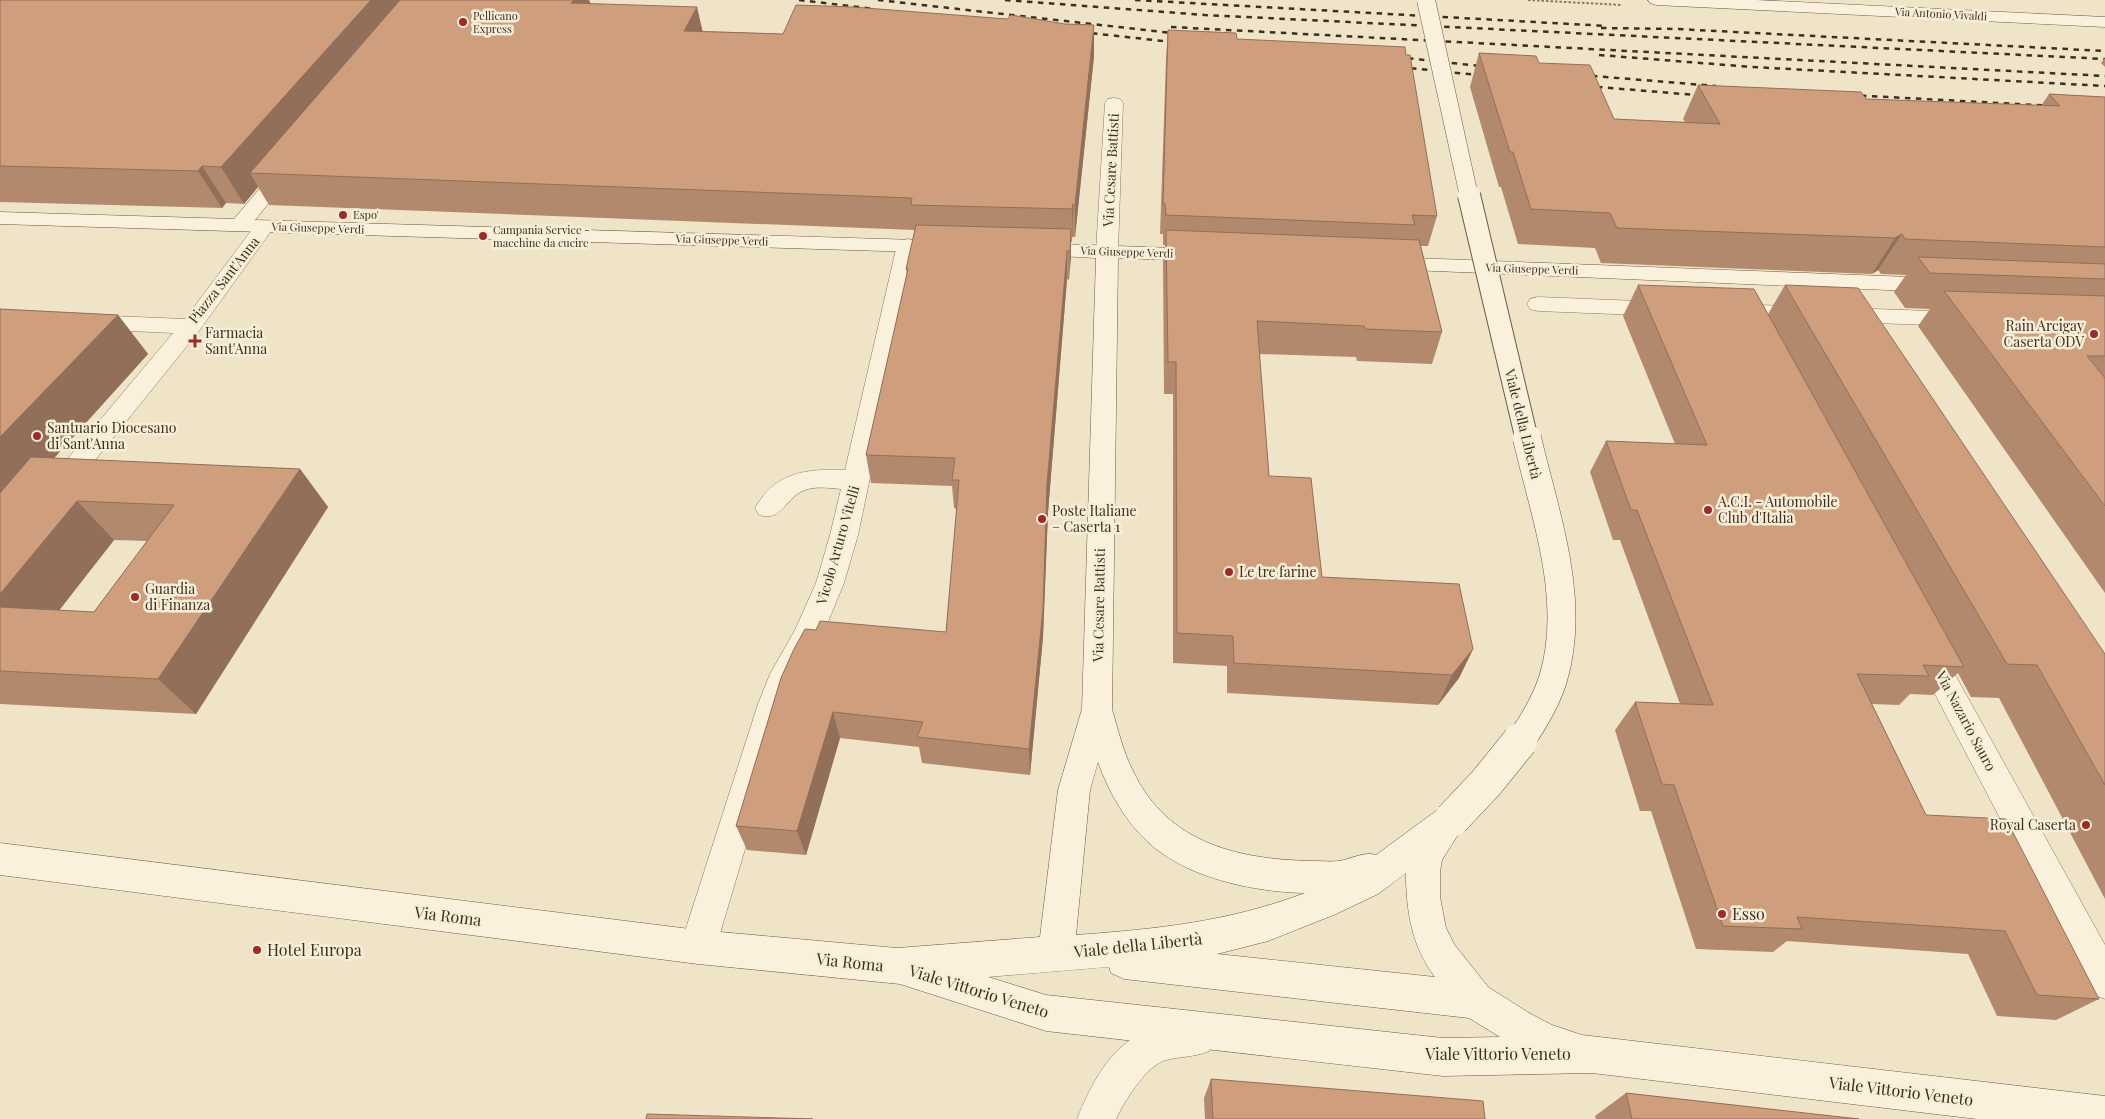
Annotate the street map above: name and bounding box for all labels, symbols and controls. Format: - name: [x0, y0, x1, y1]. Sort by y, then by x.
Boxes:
- street label: Via Antonio Vivaldi: [1893, 4, 1988, 23]
- place label: Pellicano Express: [473, 8, 518, 36]
- marker: Pellicano Express: [457, 16, 469, 28]
- street label: Via Cesare Battisti: [1098, 113, 1123, 228]
- place label: Espo': [353, 207, 379, 222]
- marker: Espo': [337, 209, 349, 221]
- street label: Via Giuseppe Verdi: [270, 218, 365, 237]
- place label: Campania Service - macchine da cucire: [493, 222, 590, 250]
- marker: Campania Service - macchine da cucire: [477, 230, 489, 242]
- street label: Via Giuseppe Verdi: [674, 230, 769, 249]
- street label: Piazza Sant'Anna: [184, 232, 263, 327]
- street label: Via Giuseppe Verdi: [1079, 242, 1174, 261]
- street label: Via Giuseppe Verdi: [1484, 259, 1579, 278]
- place label: Rain Arcigay Caserta ODV: [2004, 316, 2084, 351]
- place label: Farmacia Sant'Anna: [205, 323, 267, 358]
- marker: Rain Arcigay Caserta ODV: [2088, 328, 2100, 340]
- marker: Farmacia Sant'Anna: [189, 335, 201, 347]
- street label: Viale della Libertà: [1500, 366, 1546, 481]
- place label: Santuario Diocesano di Sant'Anna: [47, 418, 177, 453]
- marker: Santuario Diocesano di Sant'Anna: [31, 430, 43, 442]
- street label: Vicolo Arturo Vitelli: [811, 483, 864, 607]
- place label: A.C.I. - Automobile Club d'Italia: [1717, 492, 1837, 527]
- place label: Poste Italiane – Caserta 1: [1052, 501, 1137, 536]
- marker: A.C.I. - Automobile Club d'Italia: [1702, 504, 1714, 516]
- marker: Poste Italiane – Caserta 1: [1036, 513, 1048, 525]
- street label: Via Cesare Battisti: [1088, 548, 1109, 663]
- place label: Le tre farine: [1239, 562, 1317, 581]
- marker: Le tre farine: [1223, 566, 1235, 578]
- place label: Guardia di Finanza: [145, 579, 210, 614]
- marker: Guardia di Finanza: [129, 591, 141, 603]
- street label: Via Nazario Sauro: [1932, 667, 2001, 774]
- place label: Royal Caserta: [1990, 815, 2076, 834]
- marker: Royal Caserta: [2080, 819, 2092, 831]
- street label: Via Roma: [412, 901, 483, 930]
- place label: Esso: [1732, 903, 1765, 924]
- marker: Esso: [1716, 908, 1728, 920]
- street label: Viale della Libertà: [1072, 927, 1203, 962]
- place label: Hotel Europa: [267, 939, 362, 960]
- marker: Hotel Europa: [251, 944, 263, 956]
- street label: Via Roma: [814, 947, 885, 975]
- street label: Viale Vittorio Veneto: [906, 959, 1052, 1022]
- street label: Viale Vittorio Veneto: [1424, 1043, 1571, 1064]
- street label: Viale Vittorio Veneto: [1827, 1071, 1975, 1110]

